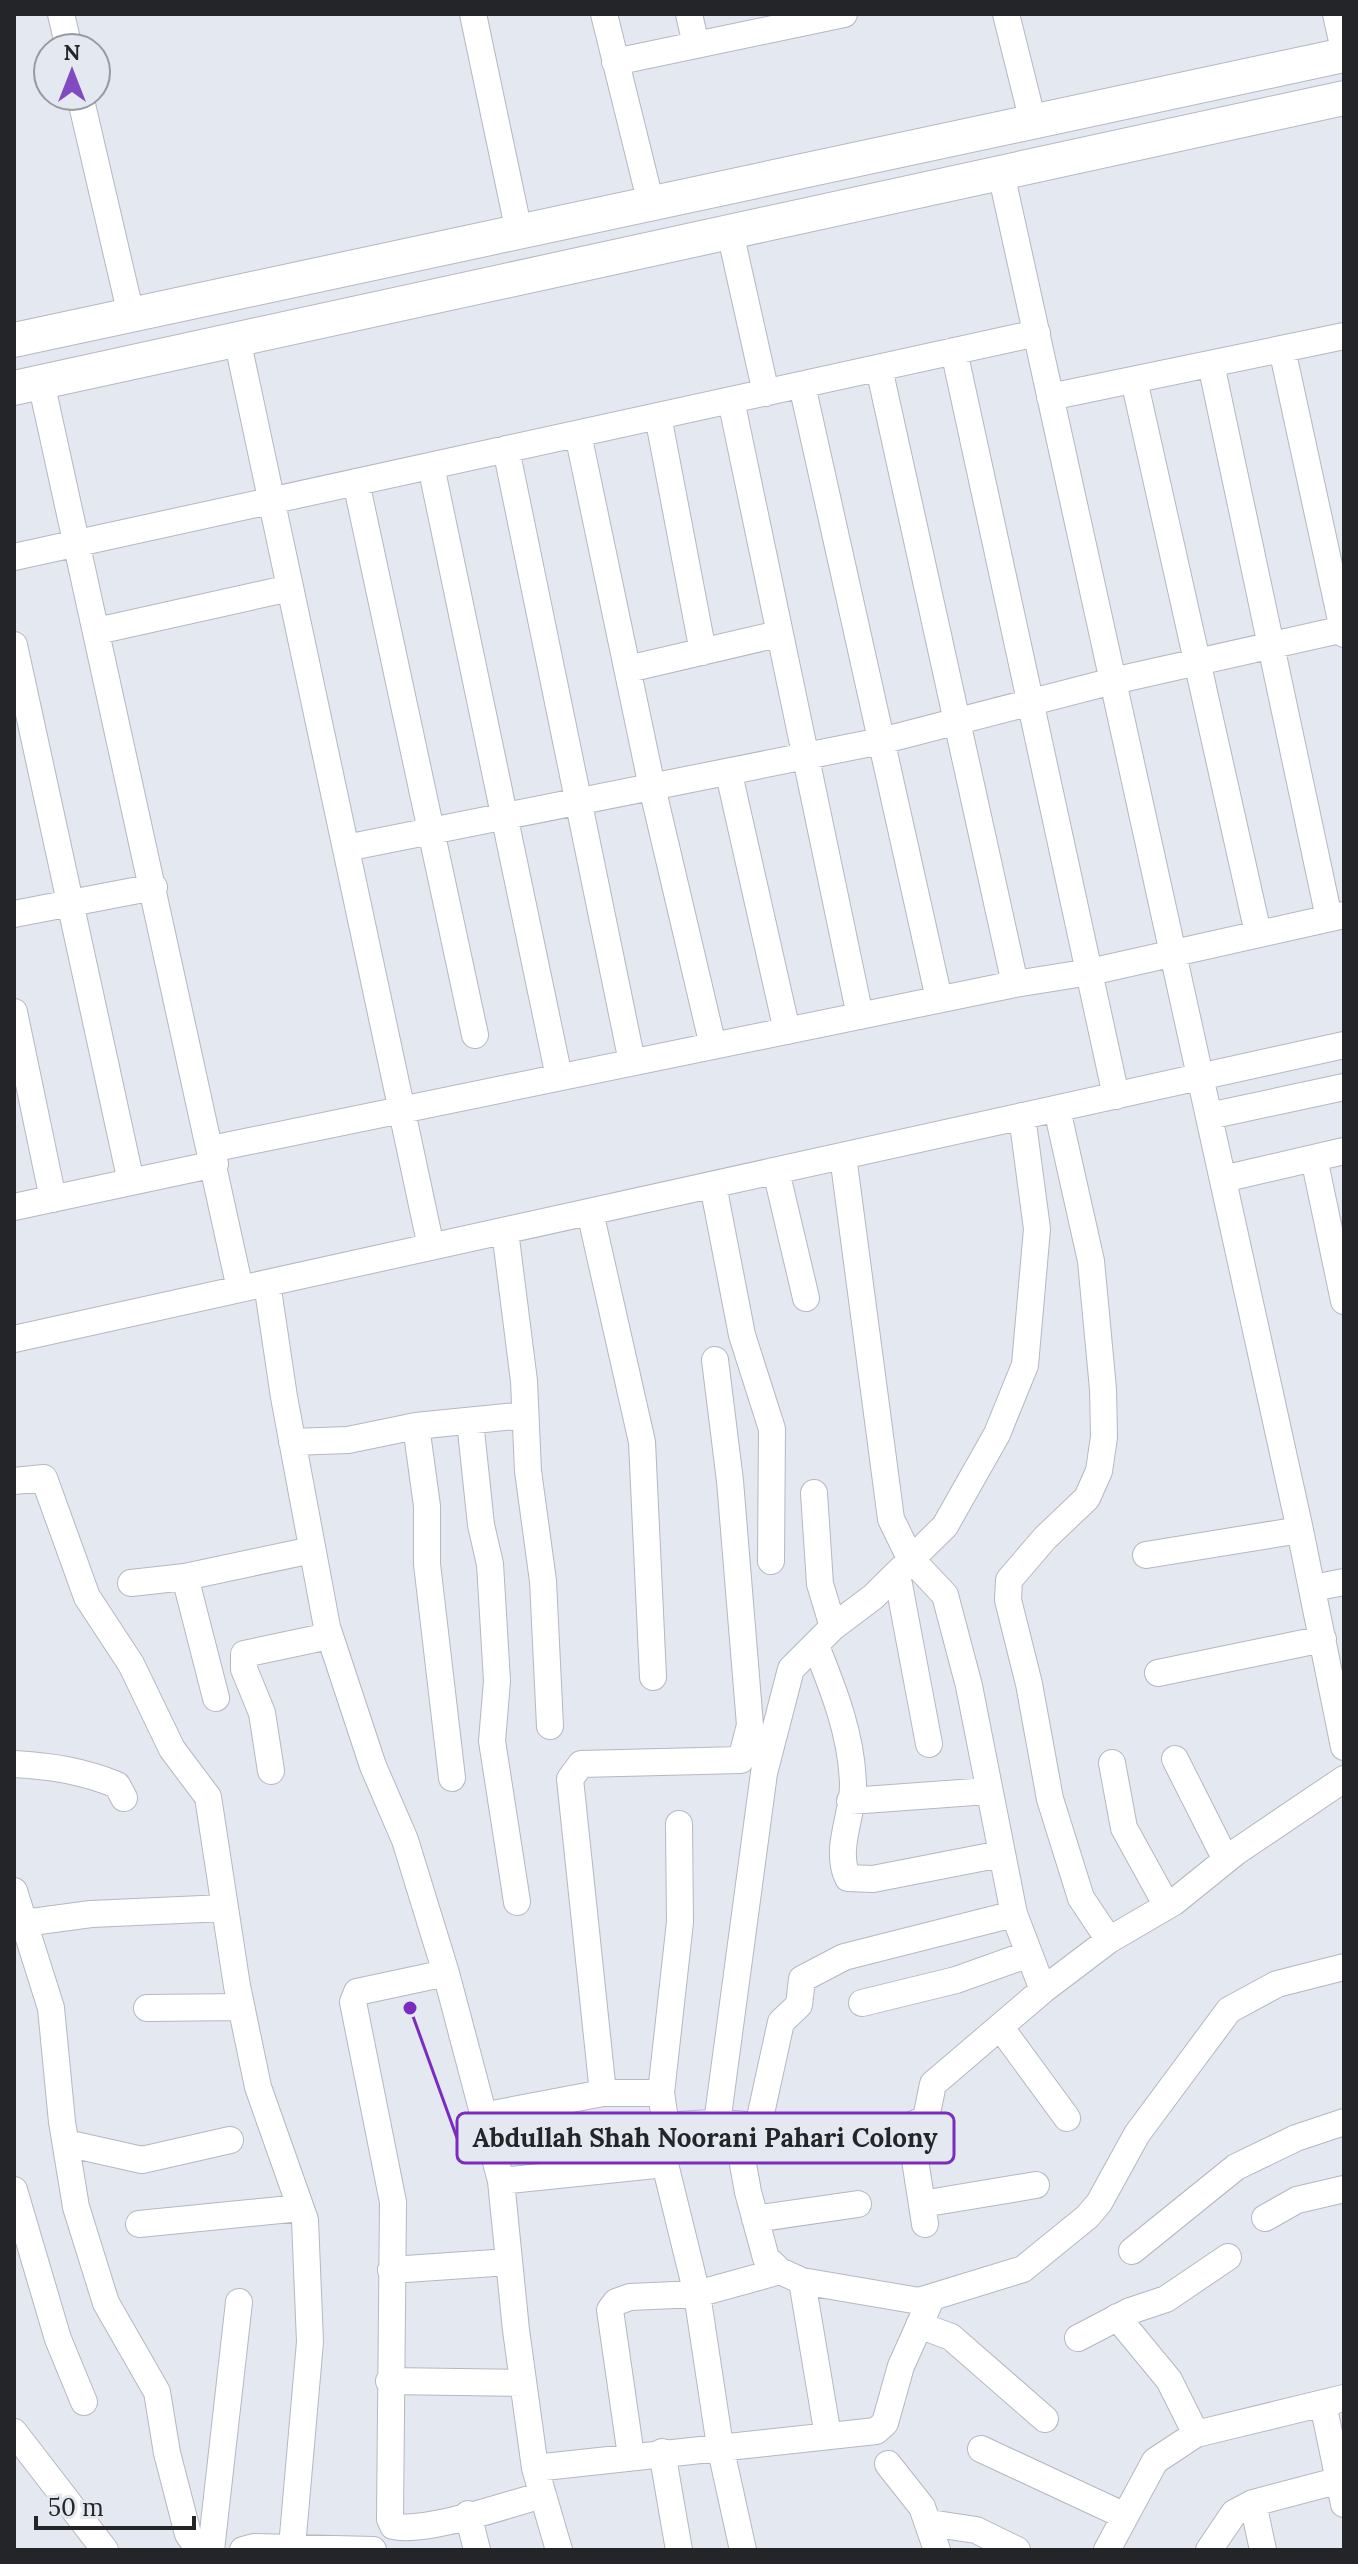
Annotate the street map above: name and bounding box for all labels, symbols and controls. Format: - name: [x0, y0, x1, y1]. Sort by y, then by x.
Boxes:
- north arrow: [32, 32, 112, 112]
- text: N: [63, 38, 81, 66]
- callout: Abdullah Shah Noorani Pahari Colony: [457, 2113, 954, 2163]
- text: Abdullah Shah Noorani Pahari Colony: [473, 2121, 938, 2154]
- scale bar: [36, 2480, 194, 2530]
- text: 50 m: [48, 2492, 104, 2523]

